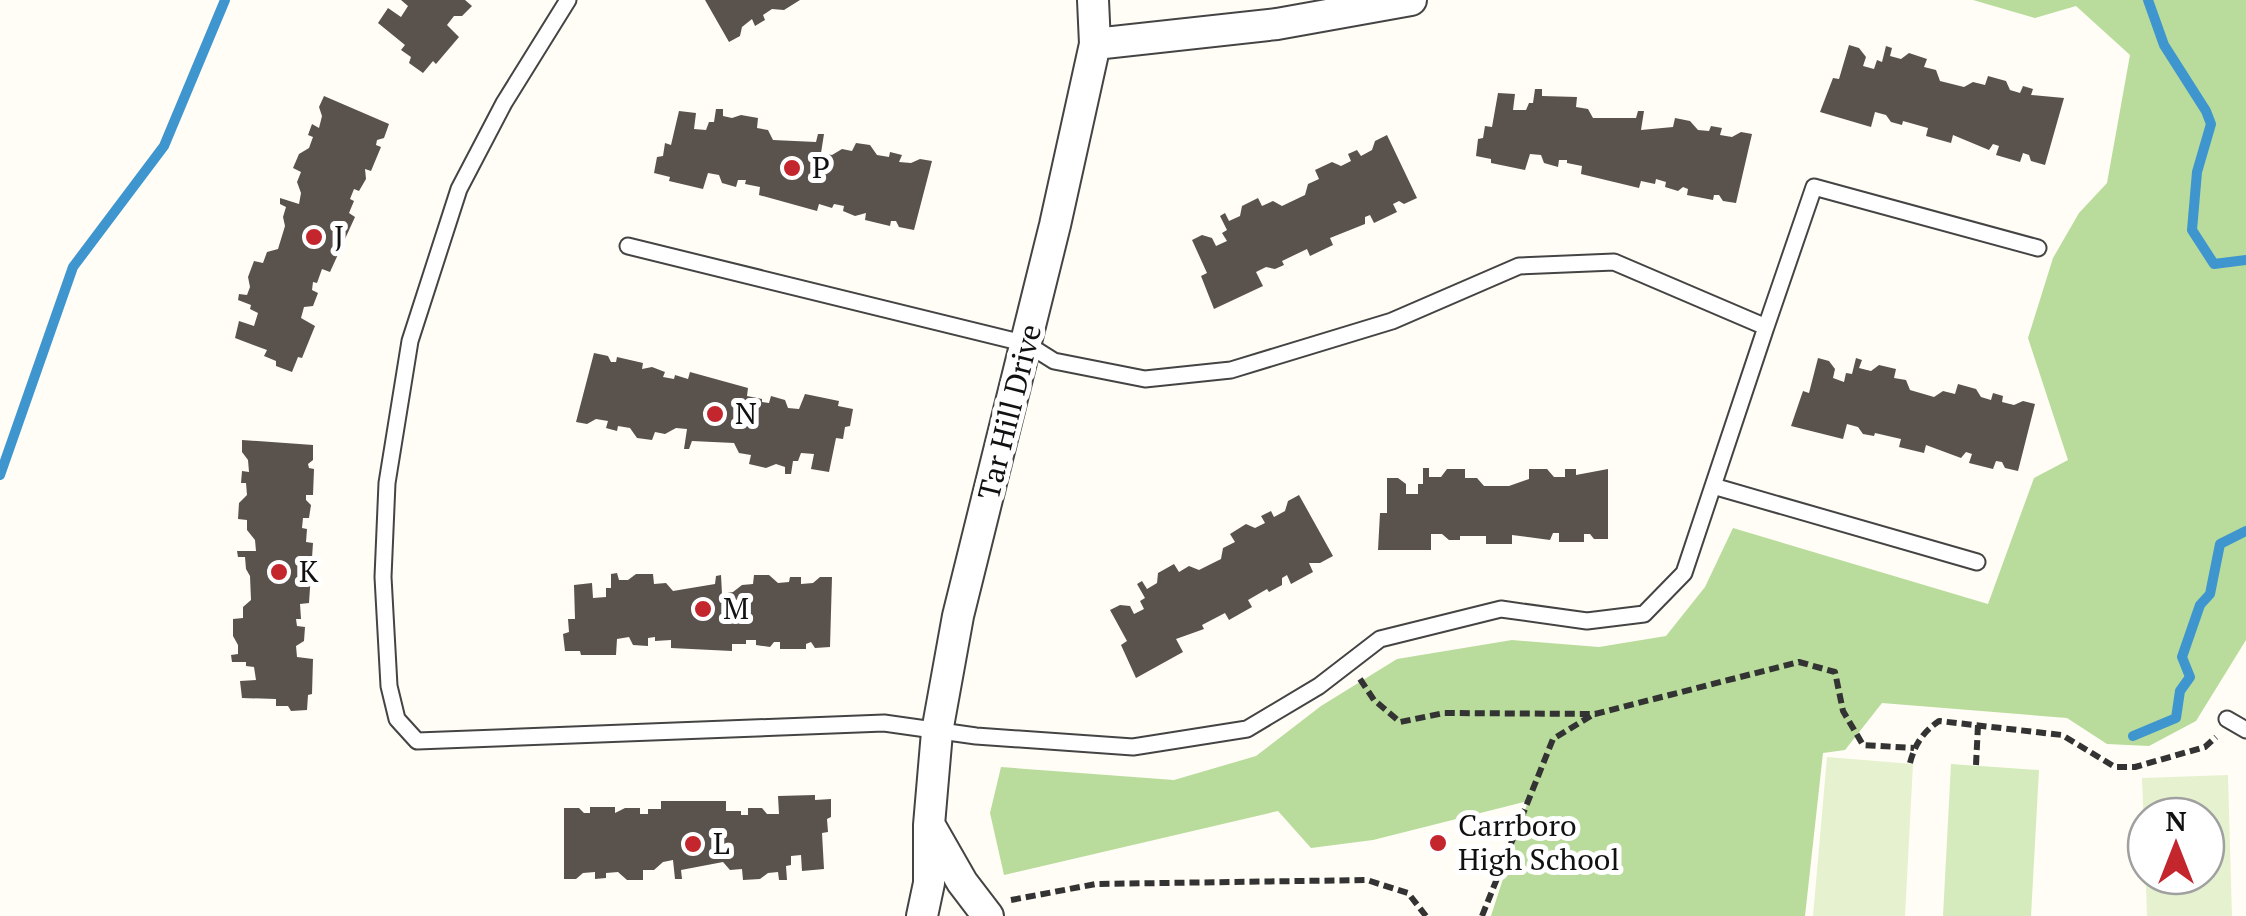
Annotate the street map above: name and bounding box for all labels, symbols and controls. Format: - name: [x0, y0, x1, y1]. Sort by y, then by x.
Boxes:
- place label: P: [812, 147, 830, 187]
- marker: P: [781, 157, 803, 179]
- place label: J: [334, 216, 344, 256]
- marker: J: [303, 226, 325, 248]
- street label: Tar Hill Drive: [968, 320, 1050, 504]
- place label: N: [735, 393, 757, 433]
- marker: N: [704, 403, 726, 425]
- place label: K: [299, 551, 319, 591]
- marker: K: [268, 561, 290, 583]
- place label: M: [723, 588, 749, 628]
- marker: M: [692, 598, 714, 620]
- north arrow: [2126, 796, 2226, 896]
- text: N: [2165, 802, 2187, 839]
- place label: Carrboro High School: [1458, 805, 1619, 879]
- place label: L: [713, 823, 729, 863]
- marker: Carrboro High School: [1427, 832, 1449, 854]
- marker: L: [682, 833, 704, 855]

